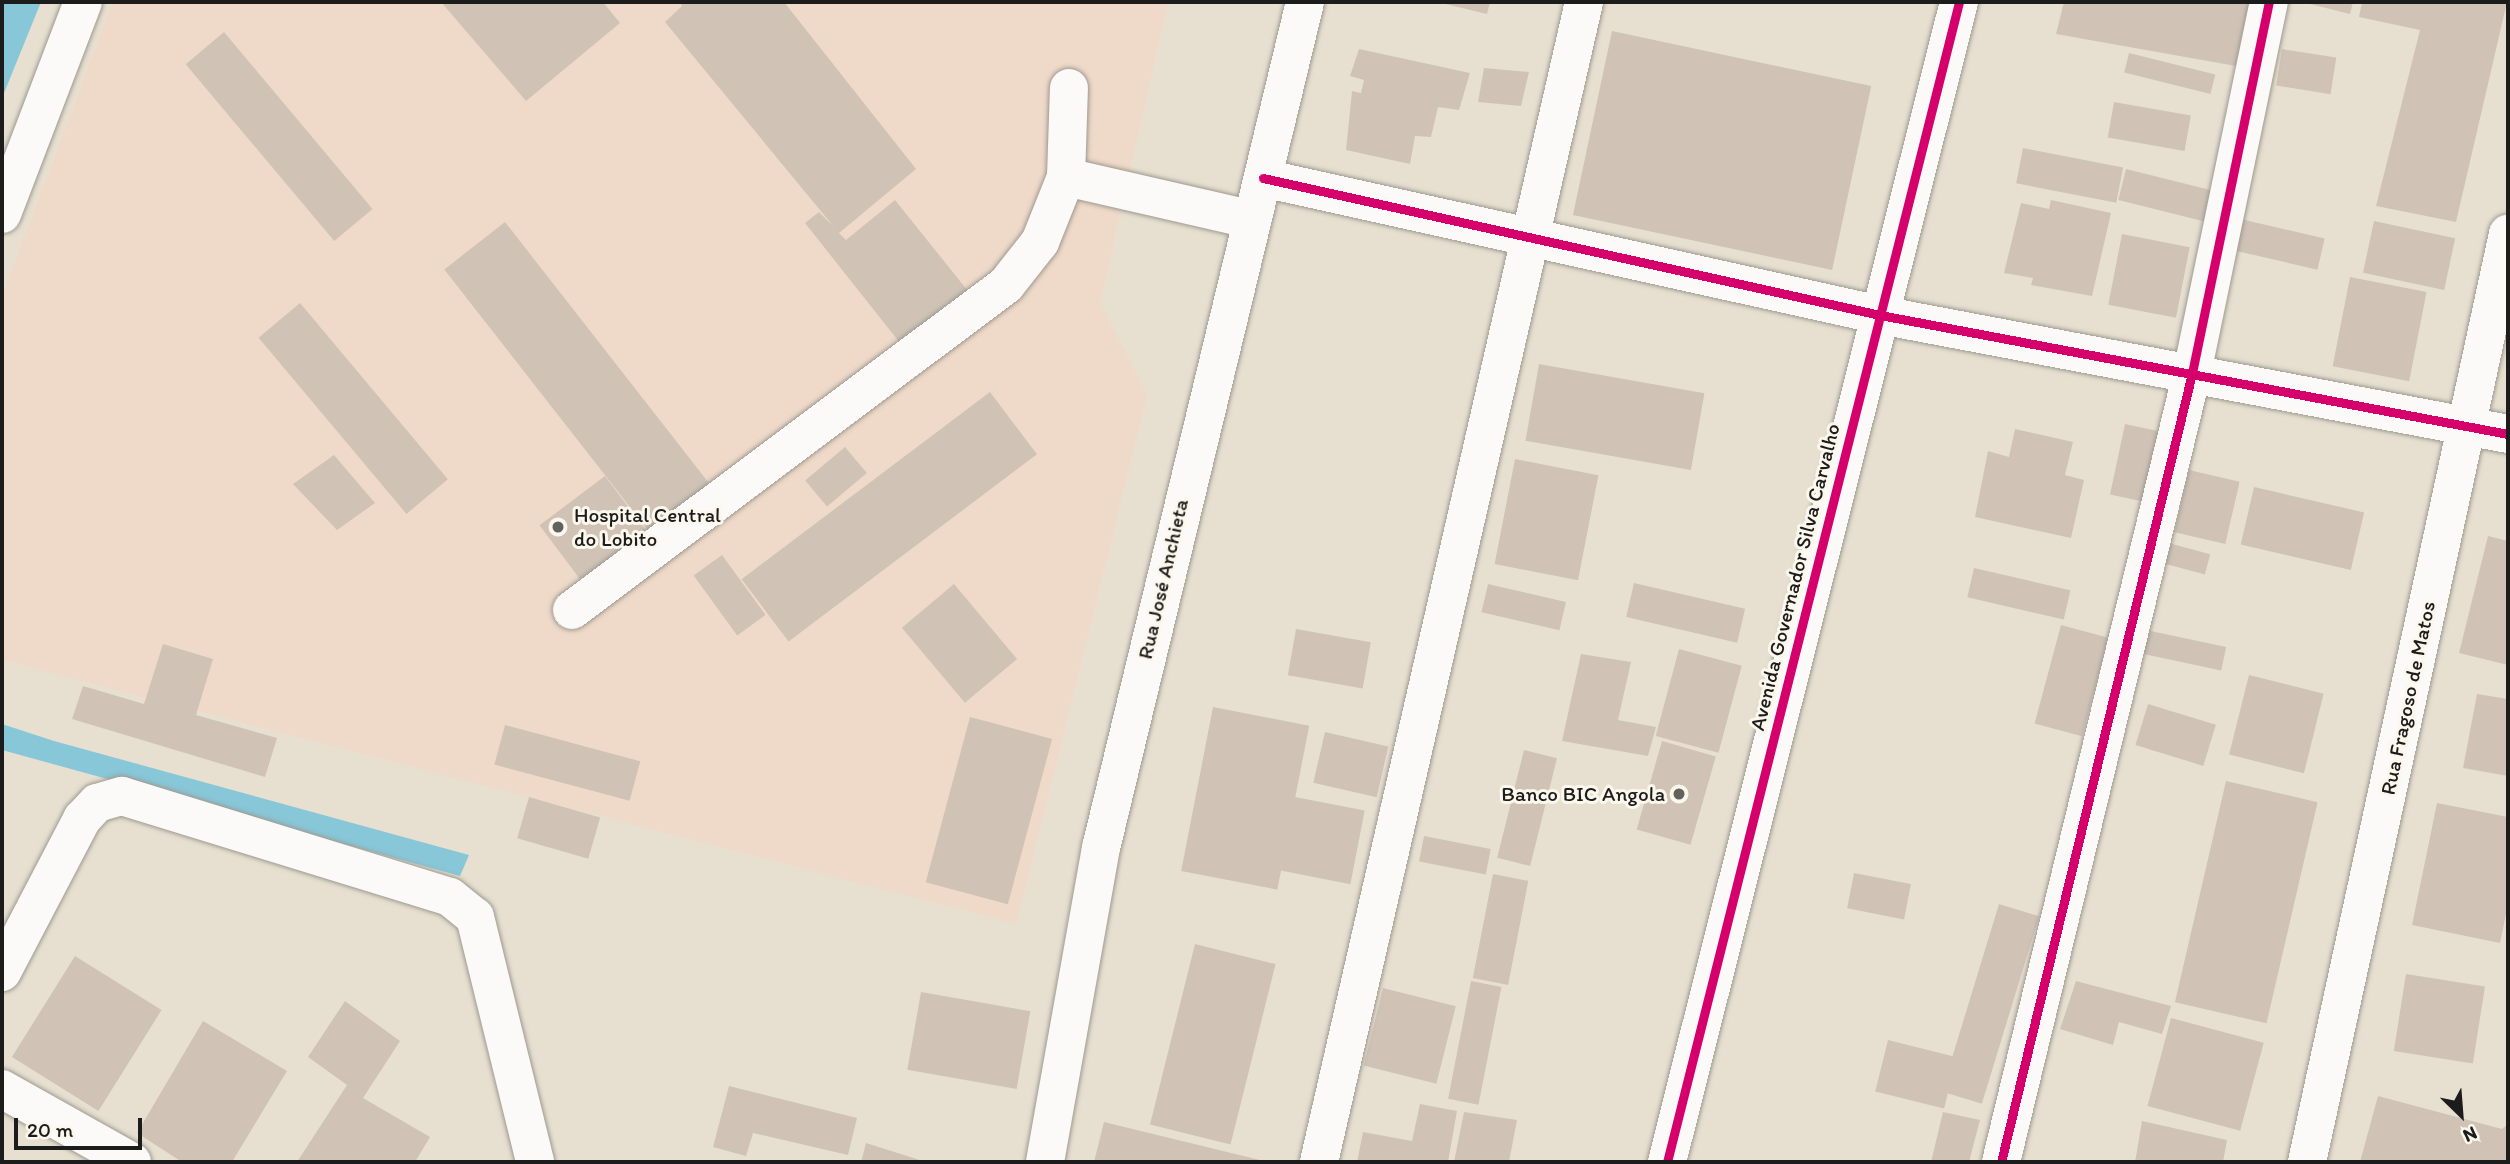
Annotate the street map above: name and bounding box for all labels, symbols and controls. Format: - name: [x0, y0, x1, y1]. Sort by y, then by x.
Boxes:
- street label: Avenida Governador Silva Carvalho: [1745, 421, 1845, 733]
- street label: Rua José Anchieta: [1132, 496, 1194, 662]
- place label: Hospital Central do Lobito: [574, 502, 722, 552]
- marker: Hospital Central do Lobito: [548, 517, 568, 537]
- street label: Rua Fragoso de Matos: [2375, 599, 2441, 797]
- place label: Banco BIC Angola: [1501, 781, 1665, 807]
- marker: Banco BIC Angola: [1671, 786, 1687, 802]
- north arrow: [2426, 1080, 2496, 1150]
- scale bar: [18, 1104, 145, 1148]
- text: 20 m: [27, 1117, 73, 1142]
- text: N: [2459, 1121, 2481, 1148]

